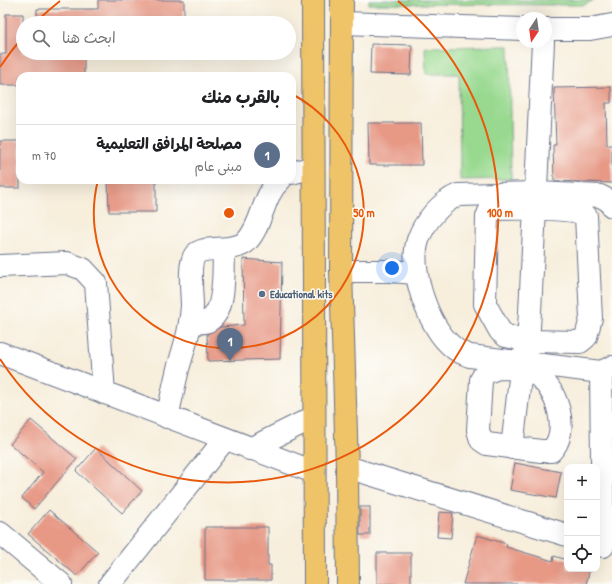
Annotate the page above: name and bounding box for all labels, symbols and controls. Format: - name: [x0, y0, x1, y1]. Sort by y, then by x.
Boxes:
- north arrow: [516, 12, 552, 48]
- search box: [16, 16, 296, 60]
- icon: search: [30, 27, 52, 49]
- text: ابحث هنا: [62, 27, 116, 48]
- text: بالقرب منك: [202, 85, 280, 108]
- text: مصلحة المرافق التعليمية: [96, 133, 242, 154]
- text: 70 m: [32, 146, 56, 164]
- text: 1: [265, 146, 269, 164]
- text: مبنى عام: [194, 157, 242, 175]
- text: 50 m: [353, 204, 375, 221]
- text: 100 m: [487, 204, 513, 221]
- centre of rings: [222, 206, 236, 220]
- your location: [382, 258, 402, 278]
- place label: Educational kits: [270, 287, 333, 301]
- marker: Educational kits: [257, 289, 267, 299]
- pin: 1: [217, 328, 243, 361]
- map controls: [564, 464, 600, 572]
- button: +: [564, 464, 600, 500]
- button: −: [564, 500, 600, 536]
- button: locate: [564, 536, 600, 572]

